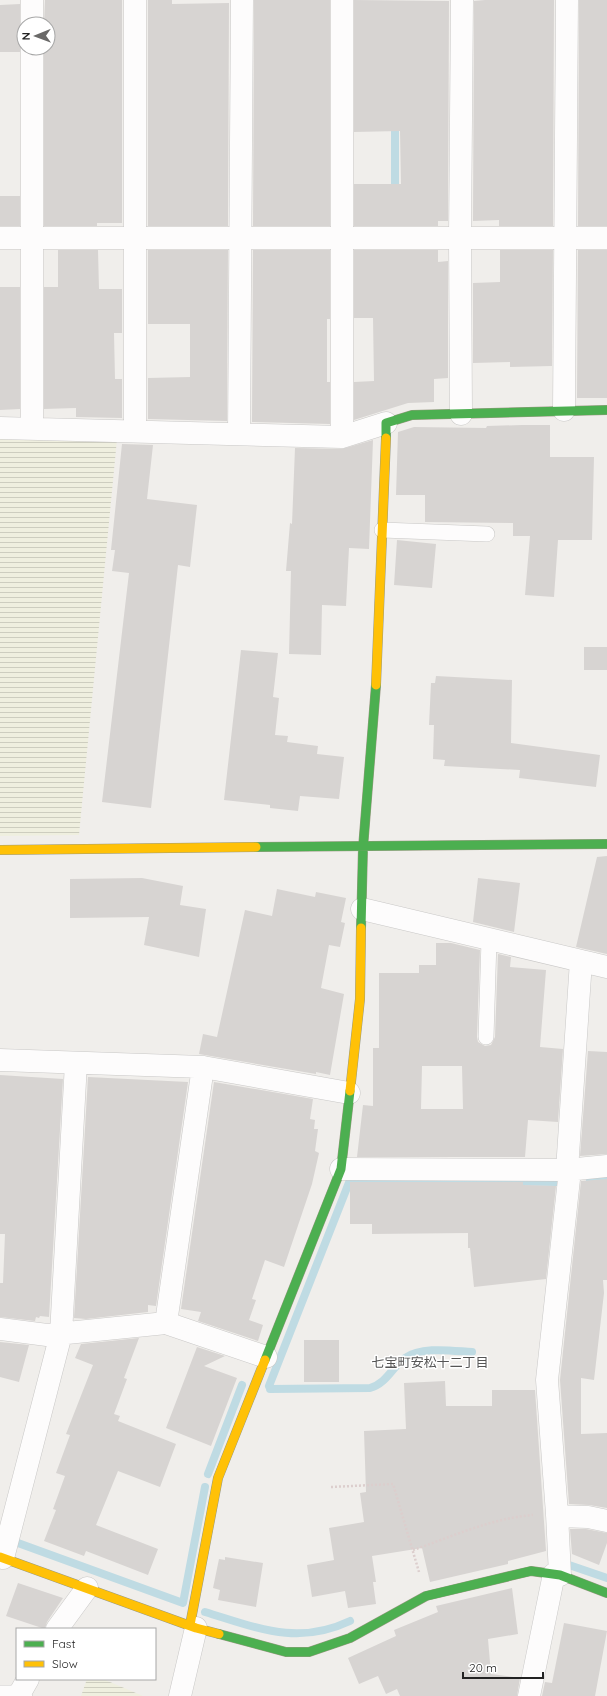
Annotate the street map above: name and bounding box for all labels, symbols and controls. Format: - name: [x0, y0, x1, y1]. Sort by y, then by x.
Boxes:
- north arrow: [16, 16, 56, 56]
- text: N: [19, 32, 33, 40]
- district label: 七宝町安松十二丁目: [371, 1354, 489, 1370]
- legend: [16, 1628, 156, 1680]
- text: Fast: [52, 1636, 76, 1651]
- scale bar: [463, 1654, 543, 1680]
- text: Slow: [52, 1656, 78, 1671]
- text: 20 m: [469, 1660, 497, 1675]

